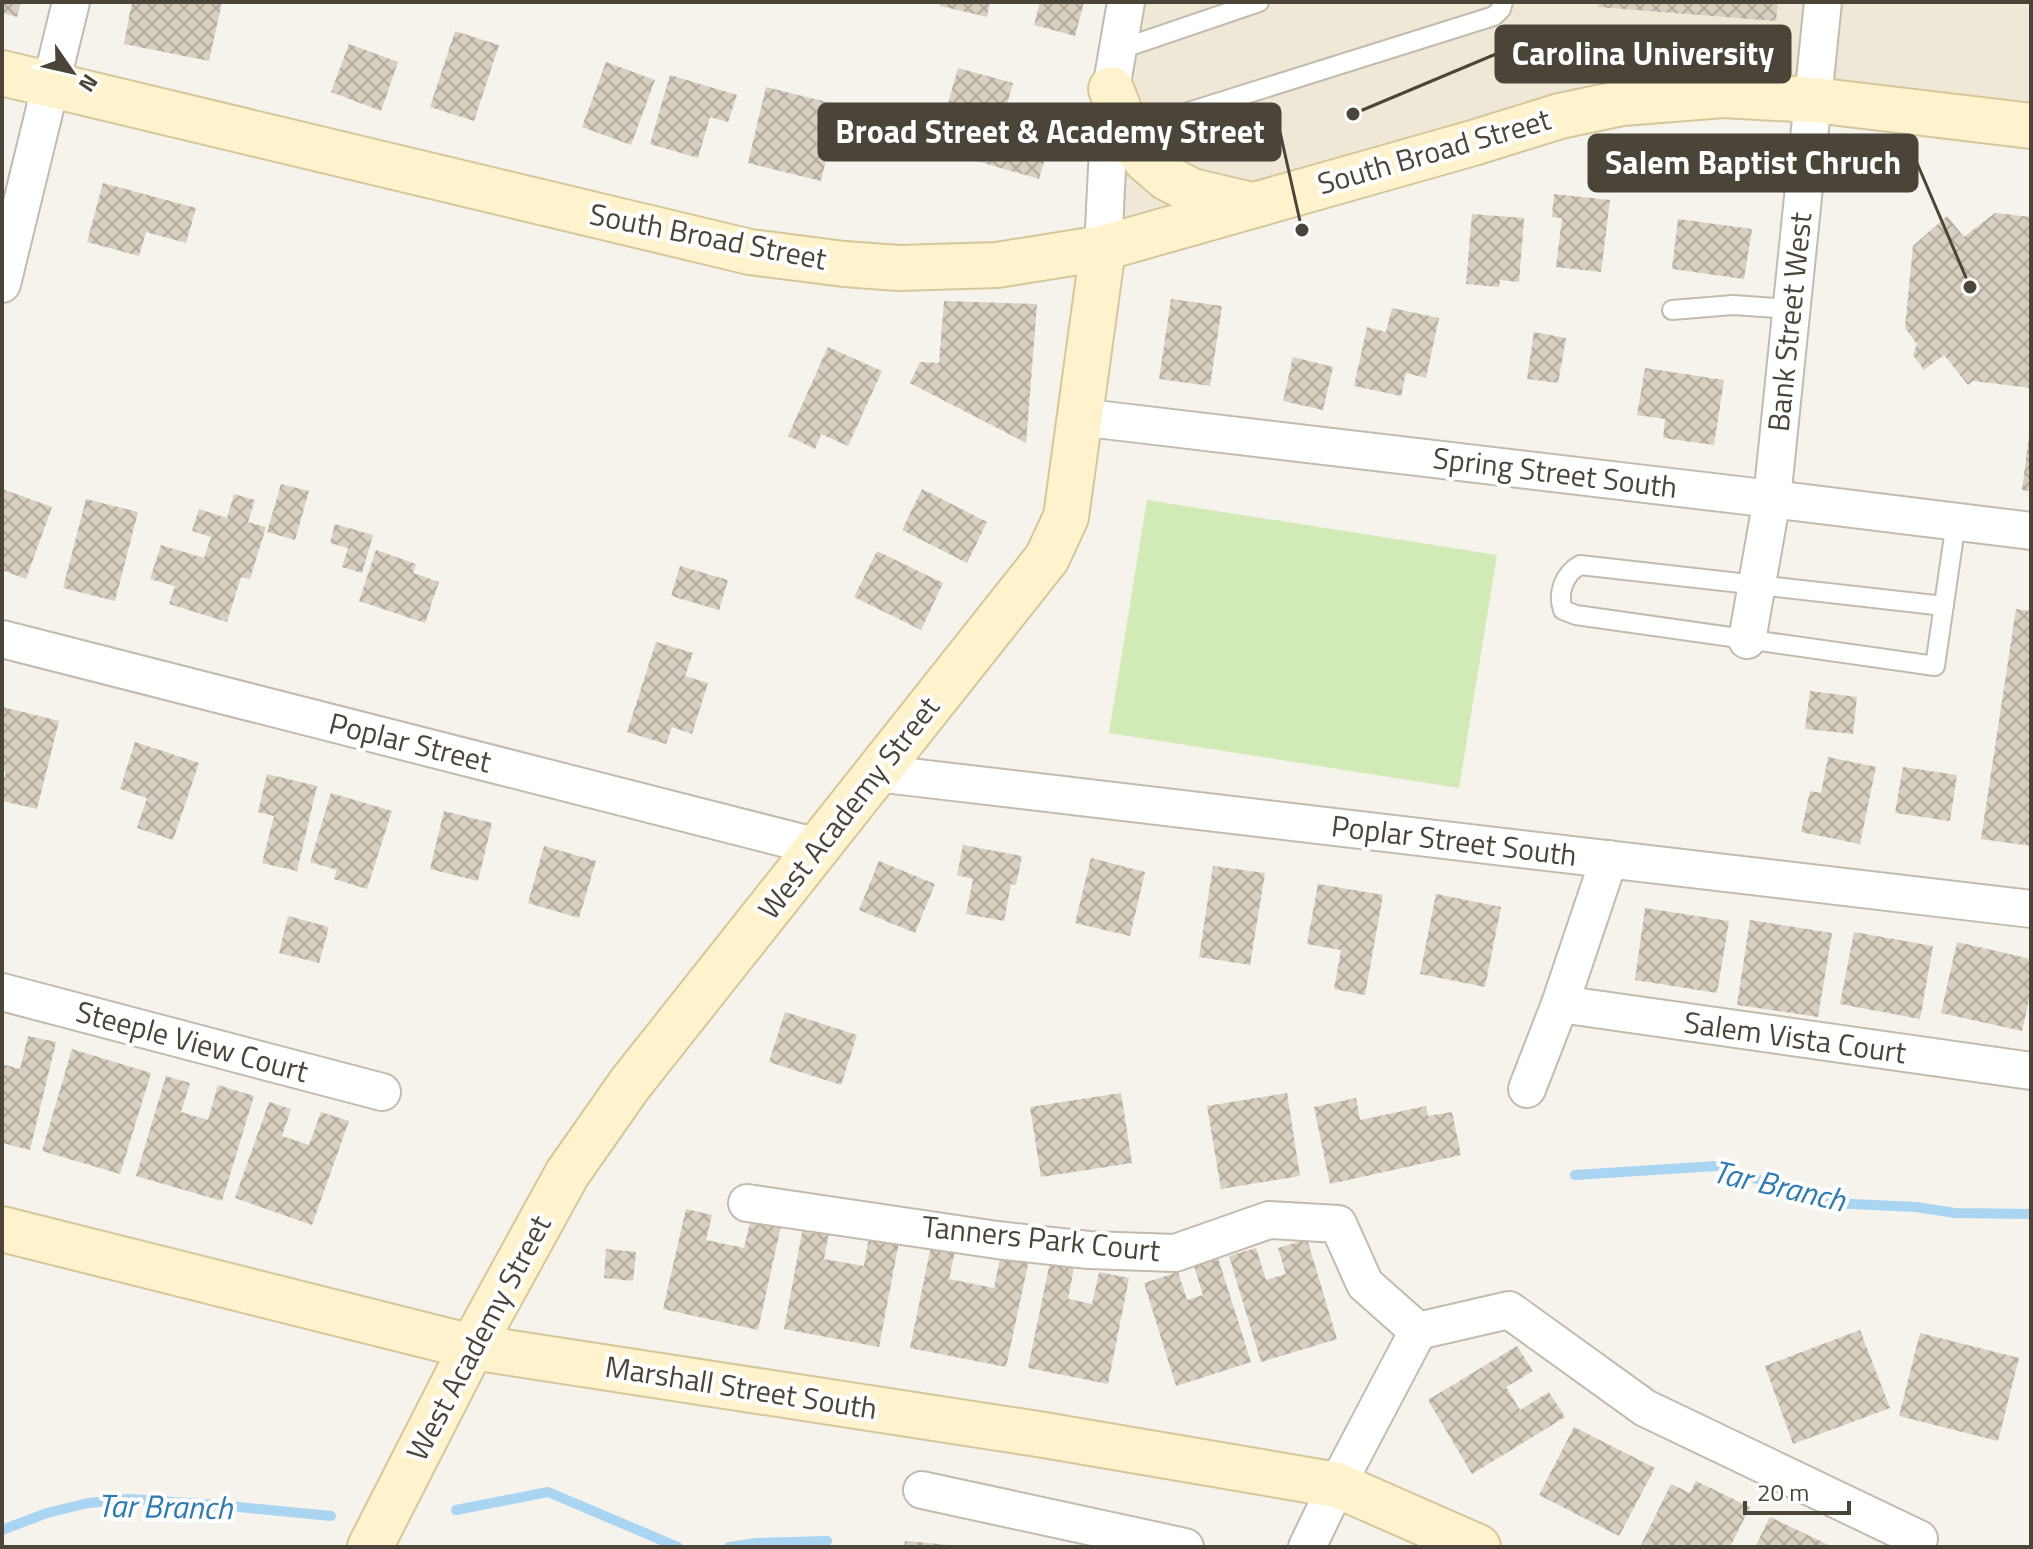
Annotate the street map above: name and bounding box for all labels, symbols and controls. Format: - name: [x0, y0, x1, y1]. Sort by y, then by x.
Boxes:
- callout: Carolina University: [1496, 26, 1790, 82]
- text: Carolina University: [1512, 29, 1774, 77]
- north arrow: [32, 32, 112, 112]
- text: N: [70, 67, 107, 99]
- street label: South Broad Street: [1312, 96, 1556, 206]
- callout: Broad Street & Academy Street: [819, 104, 1280, 160]
- text: Broad Street & Academy Street: [835, 107, 1265, 155]
- callout: Salem Baptist Chruch: [1589, 135, 1917, 191]
- text: Salem Baptist Chruch: [1605, 138, 1901, 186]
- street label: South Broad Street: [586, 190, 831, 282]
- street label: Bank Street West: [1755, 210, 1823, 434]
- street label: Spring Street South: [1430, 434, 1680, 510]
- street label: West Academy Street: [746, 686, 950, 929]
- street label: Poplar Street: [324, 700, 497, 784]
- street label: Poplar Street South: [1329, 802, 1579, 878]
- street label: Steeple View Court: [71, 988, 314, 1094]
- street label: Salem Vista Court: [1681, 999, 1910, 1075]
- water label: Tar Branch: [1708, 1146, 1851, 1224]
- street label: Tanners Park Court: [920, 1203, 1163, 1273]
- street label: West Academy Street: [394, 1206, 563, 1469]
- street label: Marshall Street South: [602, 1343, 880, 1431]
- scale bar: [1745, 1465, 1849, 1515]
- text: 20 m: [1757, 1474, 1809, 1510]
- water label: Tar Branch: [97, 1481, 234, 1531]

